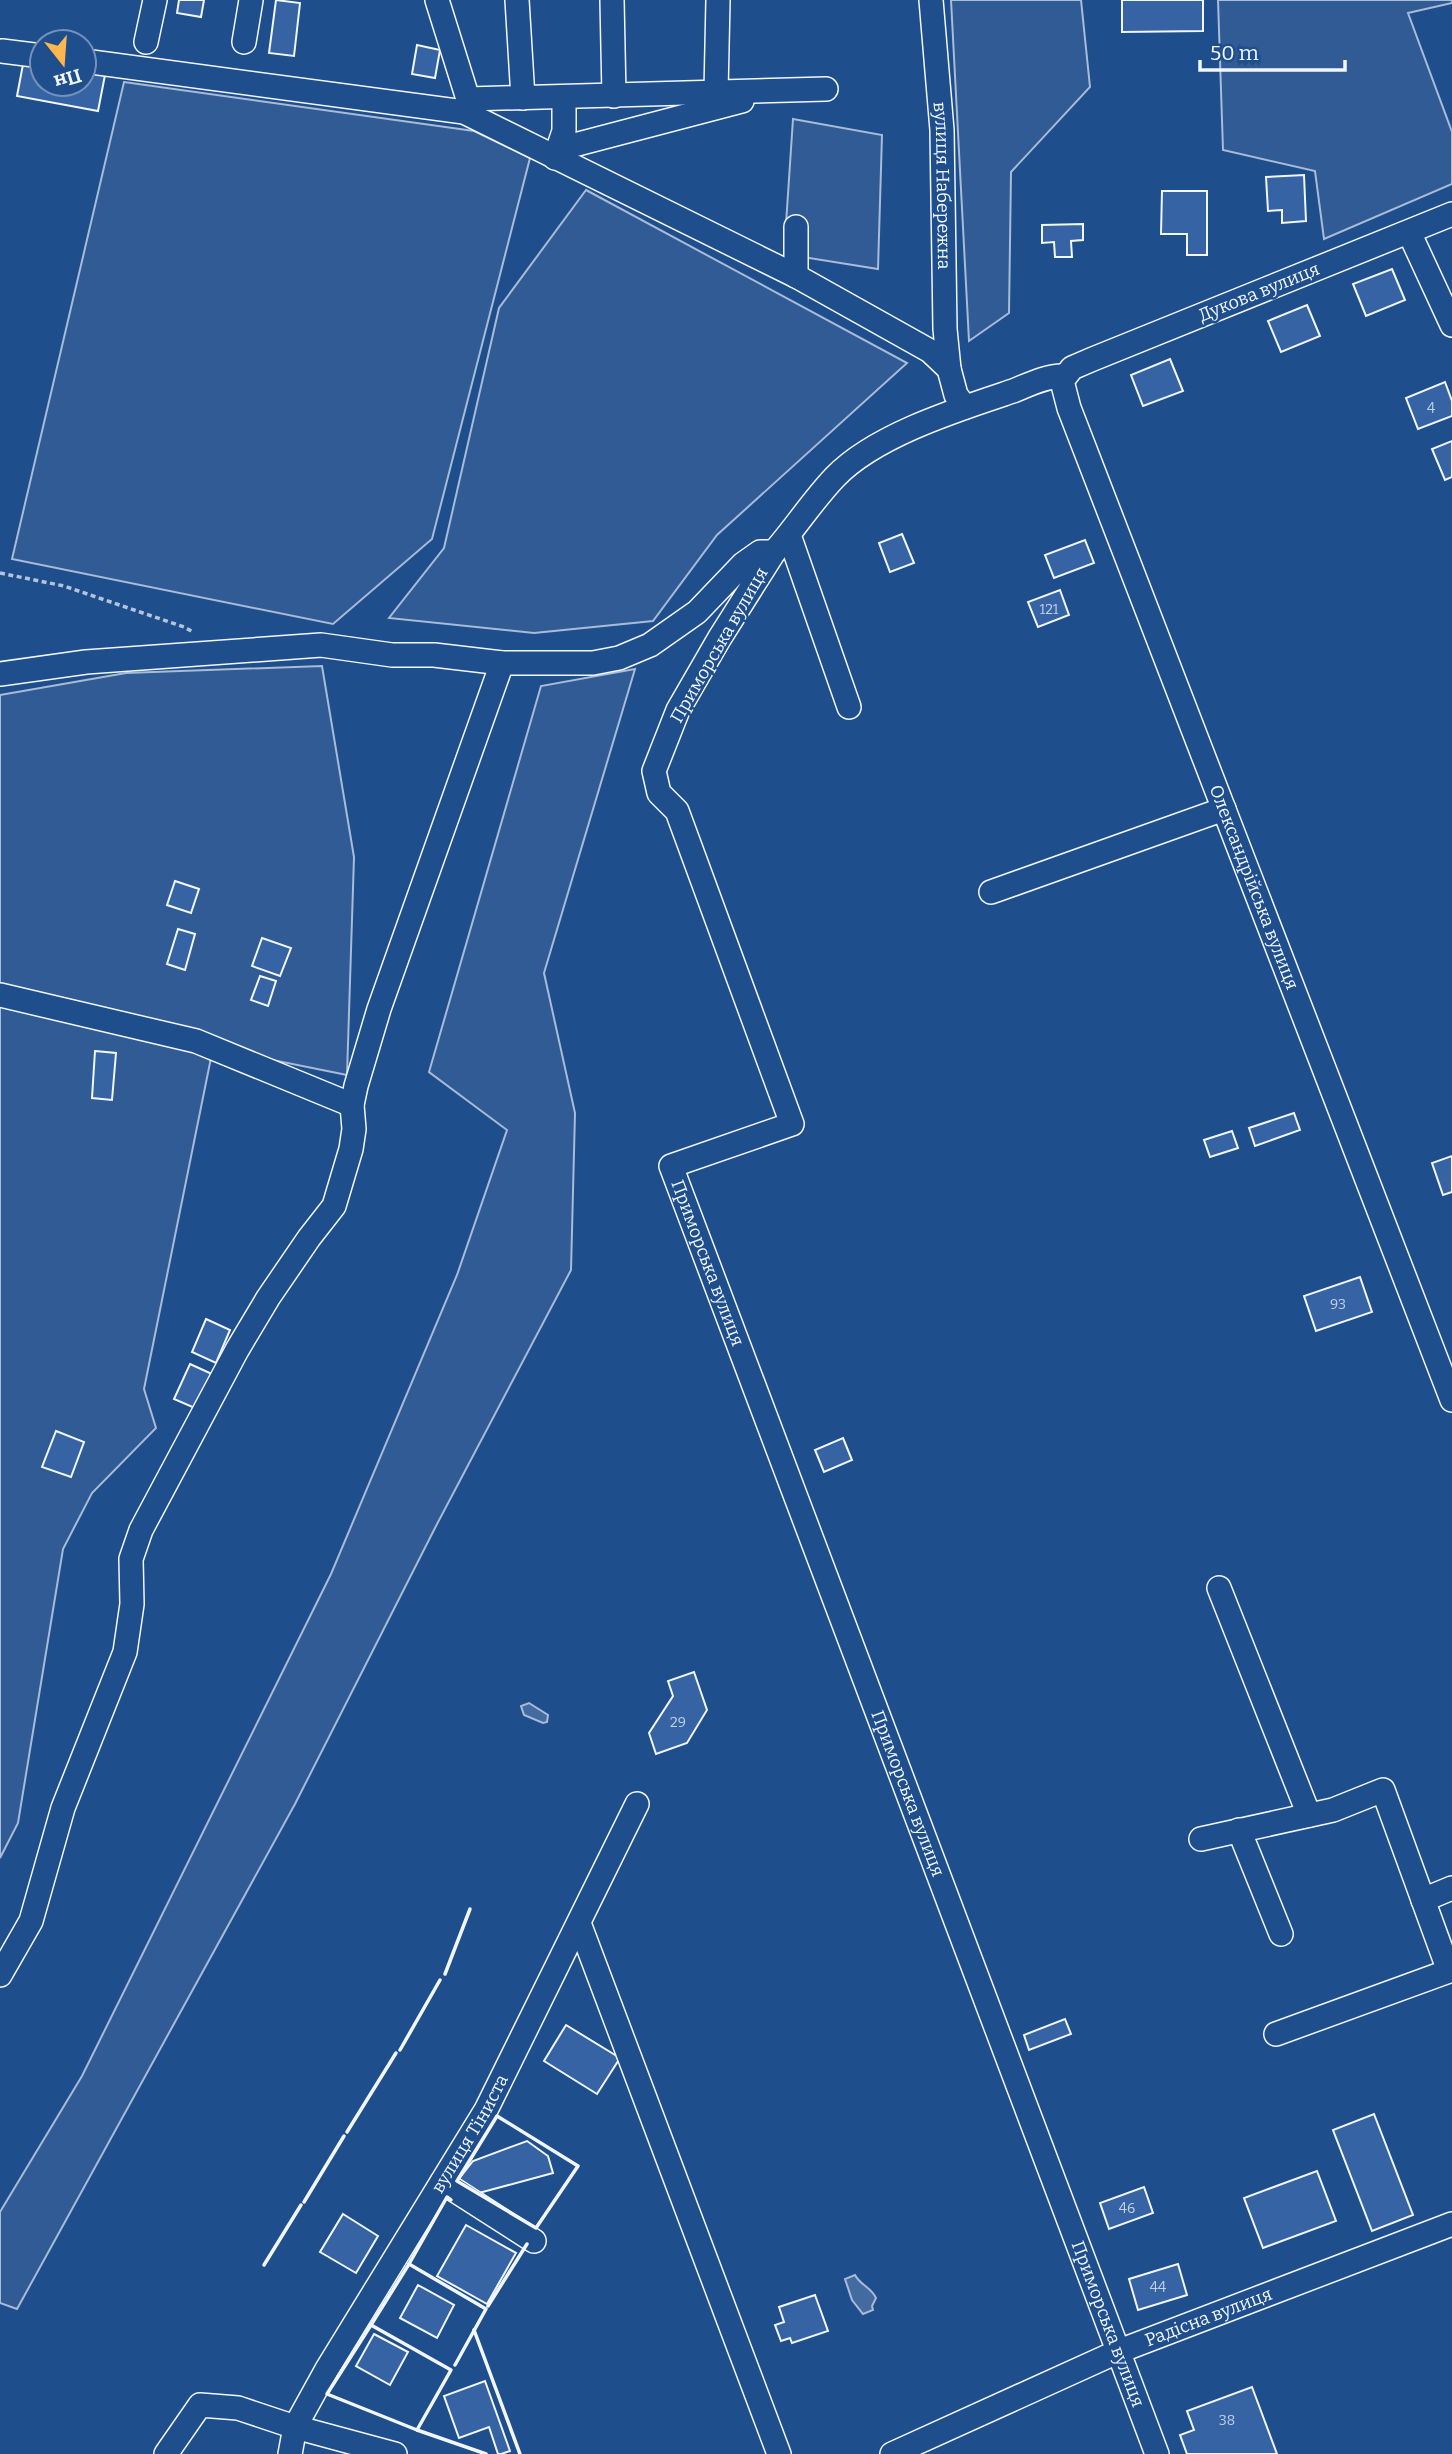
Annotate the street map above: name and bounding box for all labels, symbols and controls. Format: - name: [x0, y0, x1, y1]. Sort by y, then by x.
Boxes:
- north arrow: [28, 28, 98, 98]
- scale bar: [1200, 28, 1345, 72]
- text: 50 m: [1210, 40, 1259, 66]
- text: Пн: [51, 64, 84, 94]
- street label: вулиця Набережна: [929, 101, 955, 270]
- street label: Дукова вулиця: [1195, 258, 1323, 326]
- house number: 4: [1427, 400, 1435, 417]
- street label: Приморська вулиця: [666, 563, 773, 727]
- house number: 121: [1040, 601, 1059, 618]
- street label: Олександрійська вулиця: [1205, 782, 1303, 993]
- street label: Приморська вулиця: [666, 1177, 749, 1349]
- house number: 93: [1330, 1296, 1346, 1313]
- street label: Приморська вулиця: [866, 1707, 949, 1880]
- house number: 29: [670, 1714, 686, 1731]
- street label: вулиця Тіниста: [427, 2071, 513, 2197]
- house number: 46: [1119, 2200, 1135, 2217]
- street label: Приморська вулиця: [1067, 2238, 1149, 2410]
- house number: 44: [1150, 2279, 1166, 2296]
- street label: Радісна вулиця: [1142, 2283, 1275, 2351]
- house number: 38: [1219, 2412, 1235, 2429]

